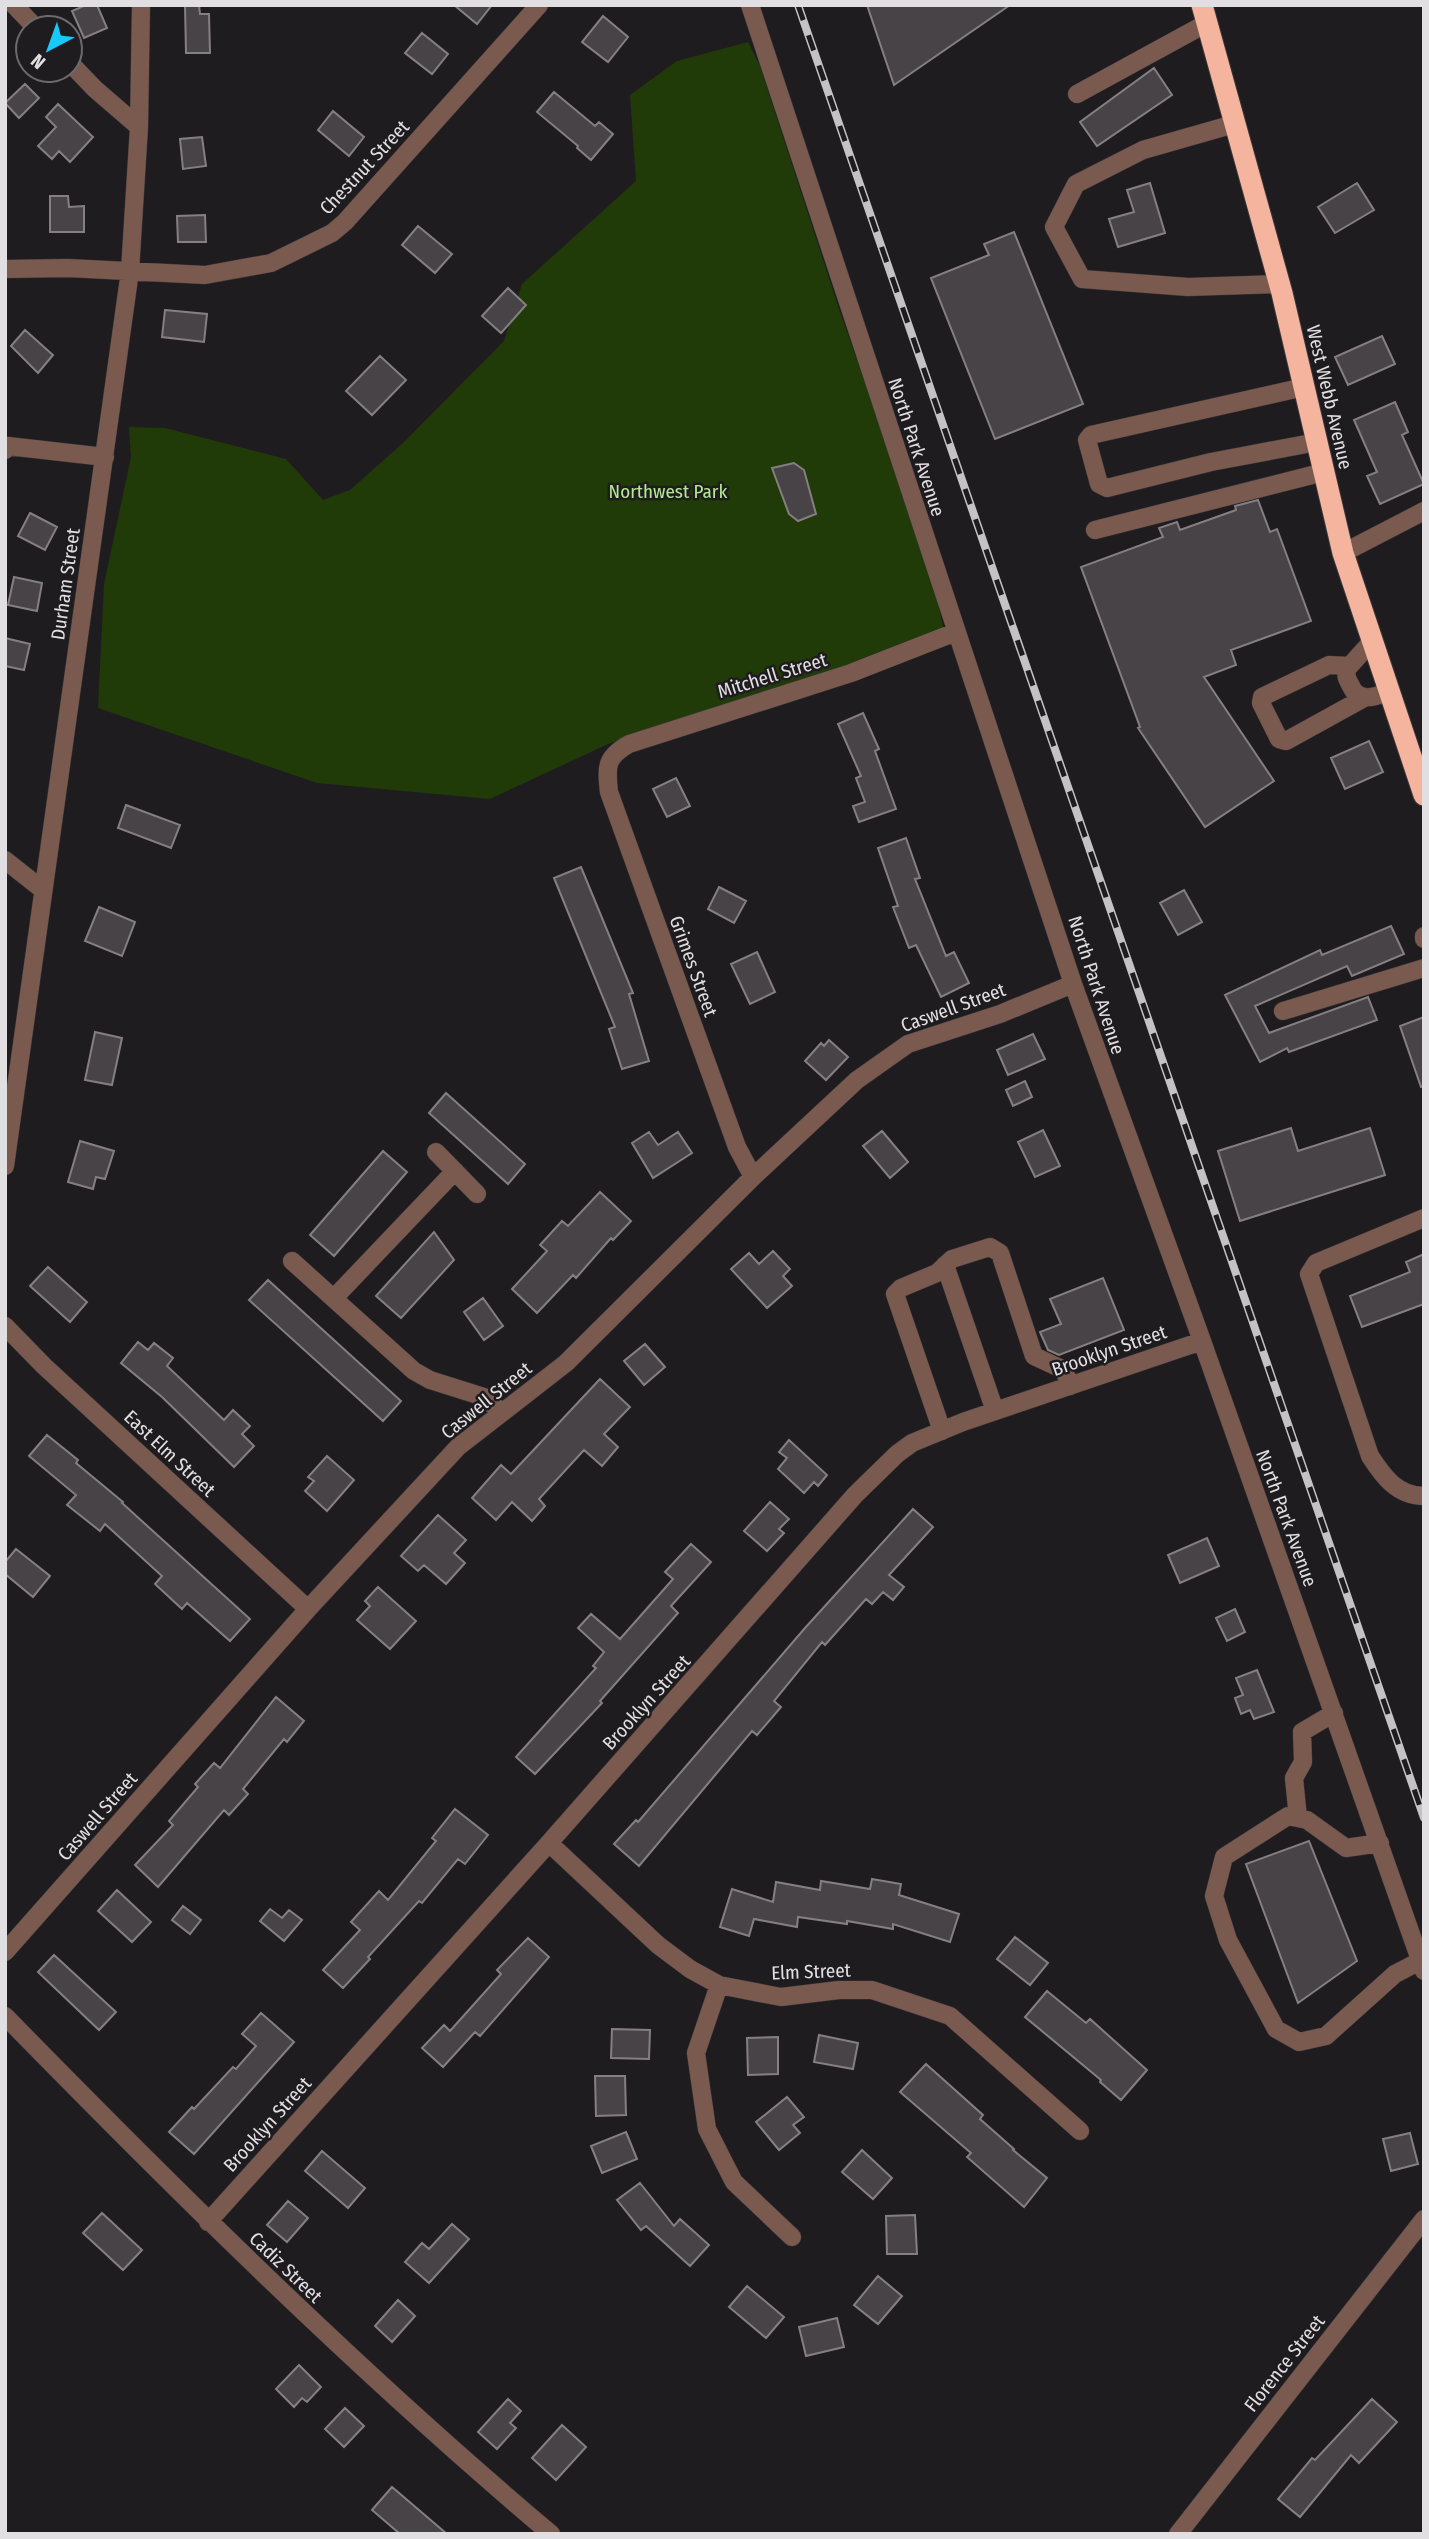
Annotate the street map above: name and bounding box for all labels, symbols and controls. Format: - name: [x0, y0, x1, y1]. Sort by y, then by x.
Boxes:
- north arrow: [14, 14, 84, 84]
- text: N: [26, 49, 50, 74]
- street label: Chestnut Street: [315, 115, 414, 219]
- street label: West Webb Avenue: [1302, 323, 1357, 472]
- street label: North Park Avenue: [883, 375, 950, 519]
- park label: Northwest Park: [609, 480, 728, 503]
- street label: Durham Street: [46, 526, 85, 641]
- street label: Mitchell Street: [715, 648, 830, 703]
- street label: Grimes Street: [665, 913, 723, 1020]
- street label: North Park Avenue: [1063, 913, 1130, 1057]
- street label: Caswell Street: [898, 978, 1009, 1037]
- street label: Brooklyn Street: [1049, 1320, 1170, 1381]
- street label: Caswell Street: [436, 1356, 537, 1444]
- street label: East Elm Street: [119, 1405, 221, 1502]
- street label: North Park Avenue: [1251, 1447, 1322, 1590]
- street label: Brooklyn Street: [598, 1650, 696, 1755]
- street label: Caswell Street: [53, 1767, 143, 1865]
- street label: Elm Street: [771, 1959, 852, 1984]
- street label: Brooklyn Street: [219, 2072, 317, 2177]
- street label: Cadiz Street: [244, 2227, 327, 2308]
- street label: Florence Street: [1239, 2310, 1330, 2416]

